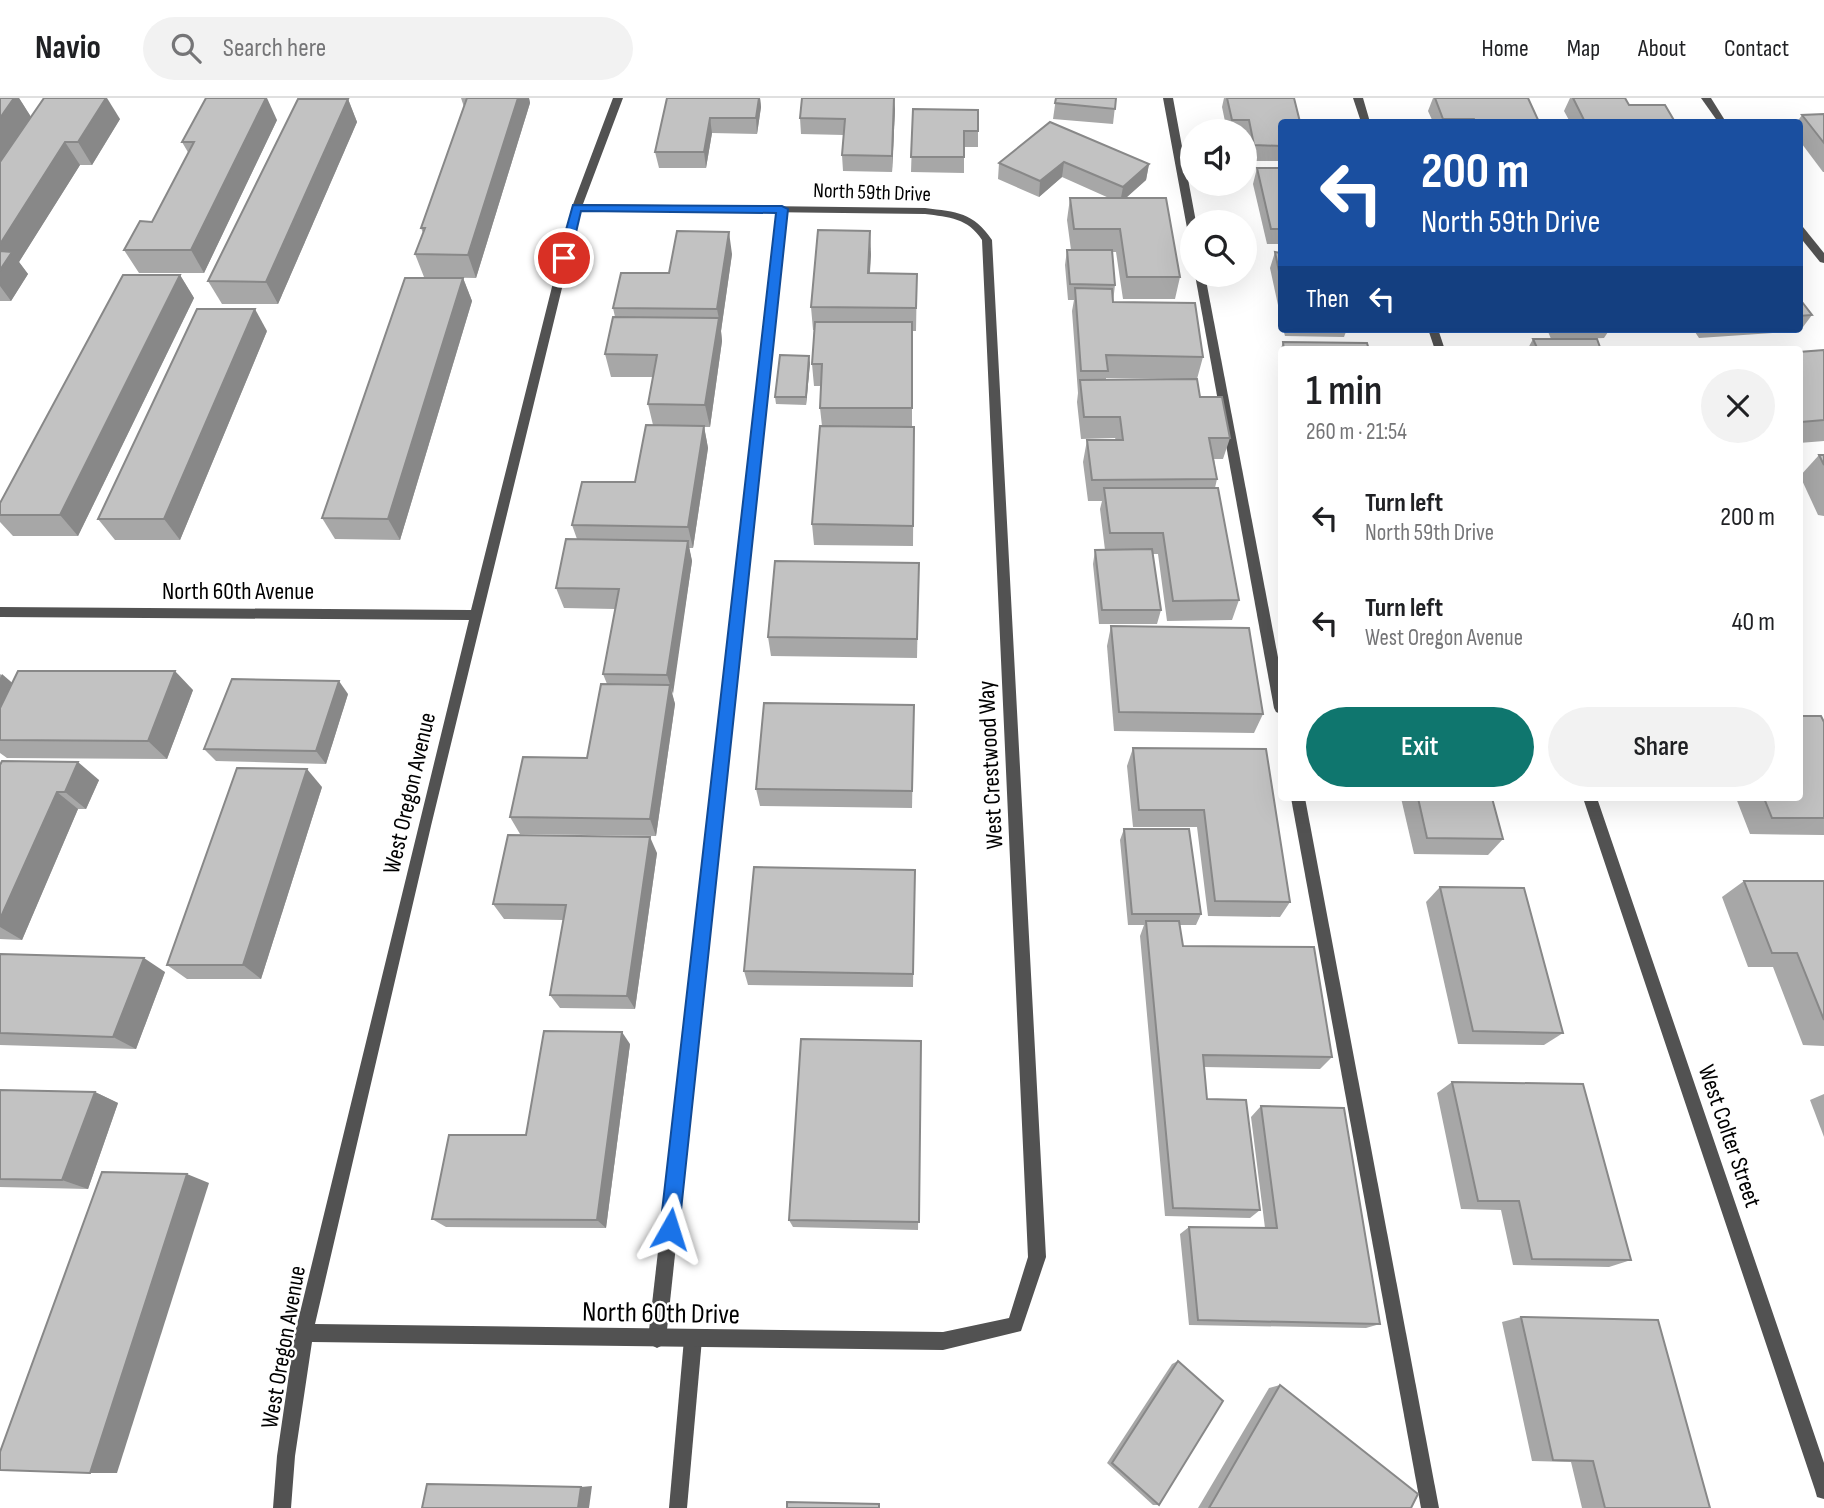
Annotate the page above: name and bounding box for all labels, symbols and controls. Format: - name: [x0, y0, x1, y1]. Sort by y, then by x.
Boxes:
- search box: [143, 17, 633, 80]
- text: Navio: [35, 28, 101, 68]
- icon: search: [167, 29, 205, 67]
- text: Search here: [223, 33, 326, 64]
- text: Home: [1481, 34, 1529, 63]
- text: Map: [1567, 34, 1600, 63]
- text: About: [1638, 34, 1686, 63]
- text: Contact: [1724, 34, 1789, 63]
- map controls: [1180, 119, 1257, 287]
- button: sound: [1180, 119, 1257, 196]
- text: 200 m: [1421, 143, 1529, 202]
- icon: left: [1306, 147, 1397, 238]
- street label: North 59th Drive: [813, 178, 931, 207]
- text: North 59th Drive: [1421, 203, 1600, 242]
- button: search: [1180, 210, 1257, 287]
- pin: [534, 228, 594, 288]
- icon: arrive: [545, 239, 583, 277]
- icon: left: [1363, 280, 1401, 318]
- text: Then: [1306, 284, 1349, 315]
- text: 1 min: [1306, 366, 1382, 417]
- button: close: [1701, 369, 1775, 443]
- text: 260 m · 21:54: [1306, 418, 1407, 446]
- text: Turn left: [1365, 488, 1443, 519]
- icon: left: [1306, 499, 1344, 537]
- text: 200 m: [1720, 502, 1775, 533]
- text: North 59th Drive: [1365, 519, 1494, 547]
- street label: North 60th Avenue: [162, 577, 314, 606]
- text: Turn left: [1365, 593, 1443, 624]
- icon: left: [1306, 604, 1344, 642]
- text: 40 m: [1732, 607, 1775, 638]
- text: West Oregon Avenue: [1365, 624, 1523, 652]
- street label: West Crestwood Way: [972, 680, 1009, 850]
- button: Exit: [1306, 707, 1534, 787]
- button: Share: [1548, 707, 1775, 787]
- street label: West Oregon Avenue: [377, 710, 442, 877]
- street label: West Colter Street: [1692, 1061, 1767, 1211]
- position arrow: [633, 1192, 707, 1266]
- street label: West Oregon Avenue: [255, 1263, 312, 1431]
- street label: North 60th Drive: [582, 1296, 740, 1331]

